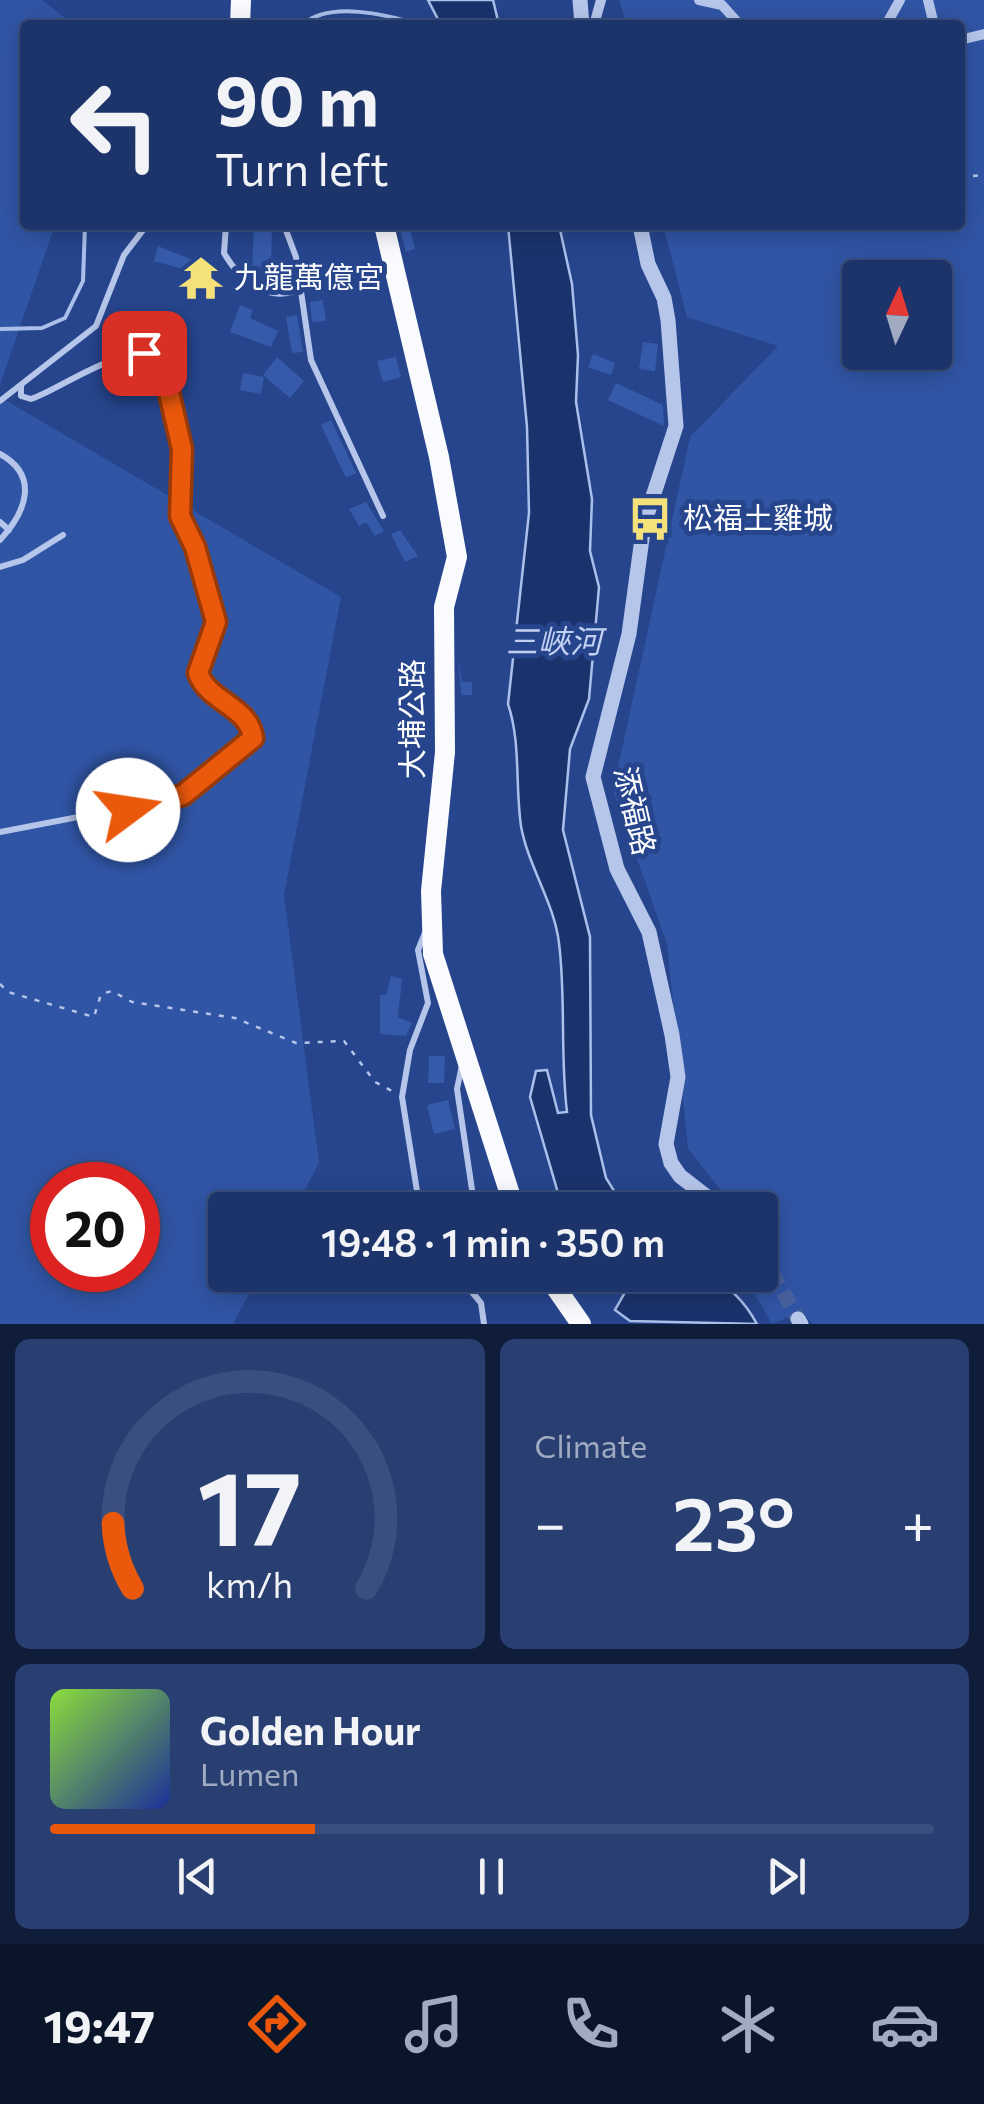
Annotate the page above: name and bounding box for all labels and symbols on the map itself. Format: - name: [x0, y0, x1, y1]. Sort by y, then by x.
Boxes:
- temple icon: 九龍萬億宮: [177, 254, 225, 302]
- place label: 九龍萬億宮: [234, 257, 384, 294]
- north arrow: [842, 260, 952, 370]
- pin: [102, 311, 187, 396]
- bus stop icon: 松福土雞城: [626, 495, 674, 543]
- place label: 松福土雞城: [683, 498, 833, 535]
- water label: 三峽河: [506, 620, 608, 660]
- street label: 大埔公路: [392, 659, 429, 779]
- position arrow: [76, 758, 180, 862]
- street label: 添福路: [608, 762, 665, 858]
- speed limit sign: 20: [30, 1162, 160, 1292]

